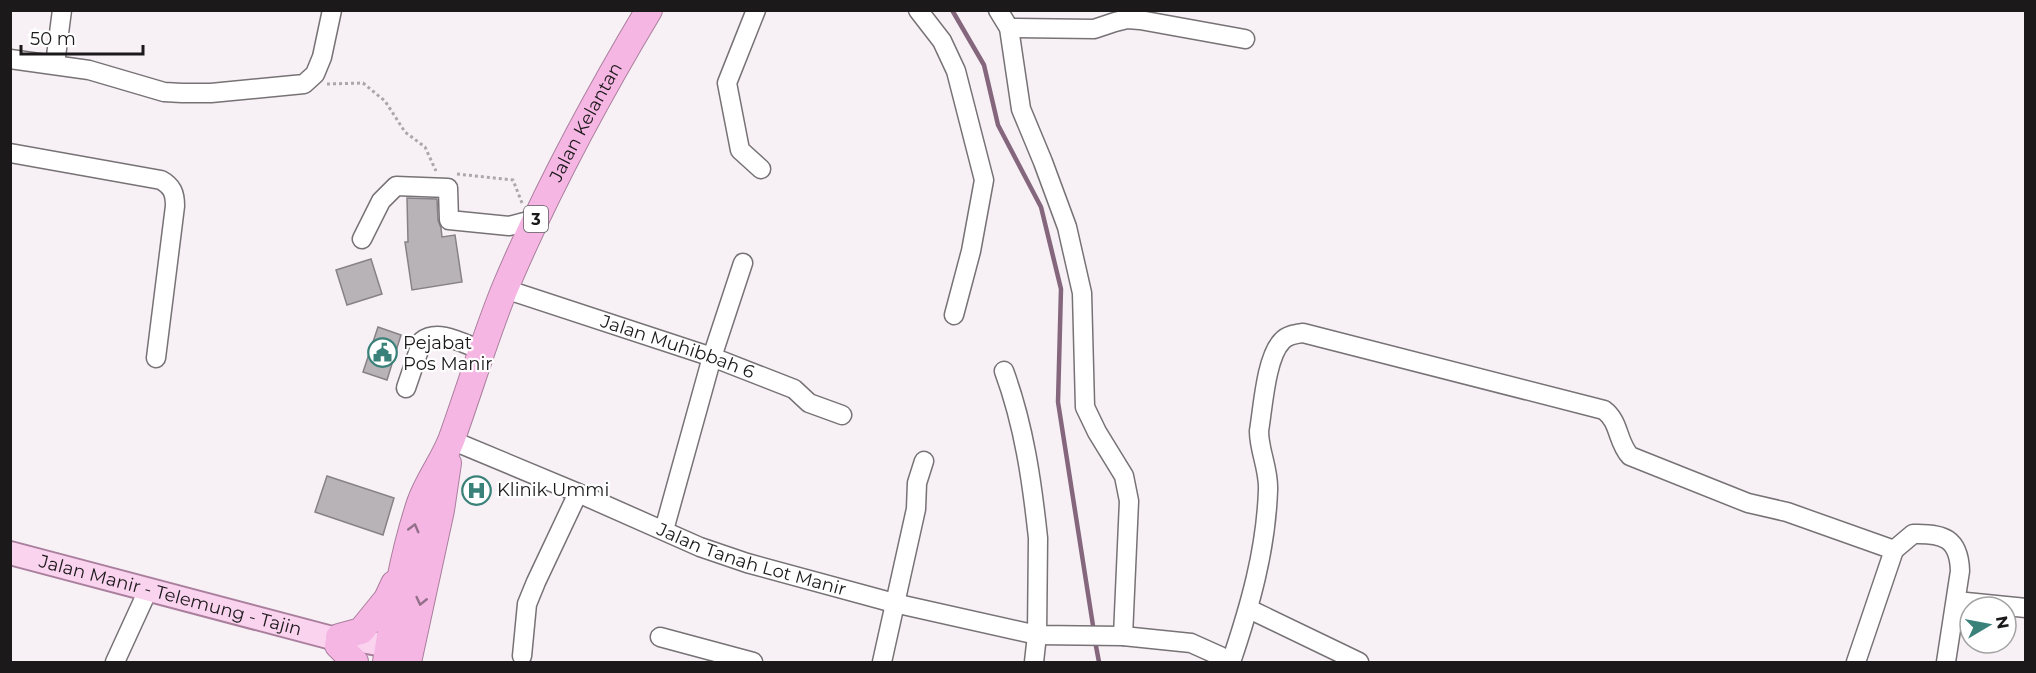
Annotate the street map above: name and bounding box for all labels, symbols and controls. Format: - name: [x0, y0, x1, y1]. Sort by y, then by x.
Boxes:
- scale bar: [21, 18, 142, 56]
- text: 50 m: [30, 28, 76, 50]
- street label: Jalan Kelantan: [544, 58, 627, 186]
- road number: 3: [524, 206, 548, 232]
- street label: Jalan Muhibbah 6: [597, 310, 758, 384]
- place label: Pejabat Pos Manir: [403, 332, 493, 375]
- public building icon: Pejabat Pos Manir: [366, 337, 398, 369]
- hospital icon: Klinik Ummi: [460, 474, 492, 506]
- place label: Klinik Ummi: [497, 479, 609, 501]
- street label: Jalan Tanah Lot Manir: [653, 518, 849, 600]
- one-way arrow: [406, 523, 419, 533]
- street label: Jalan Manir - Telemung - Tajin: [36, 550, 304, 641]
- one-way arrow: [415, 595, 428, 605]
- north arrow: [1958, 595, 2018, 655]
- text: N: [1992, 614, 2013, 631]

